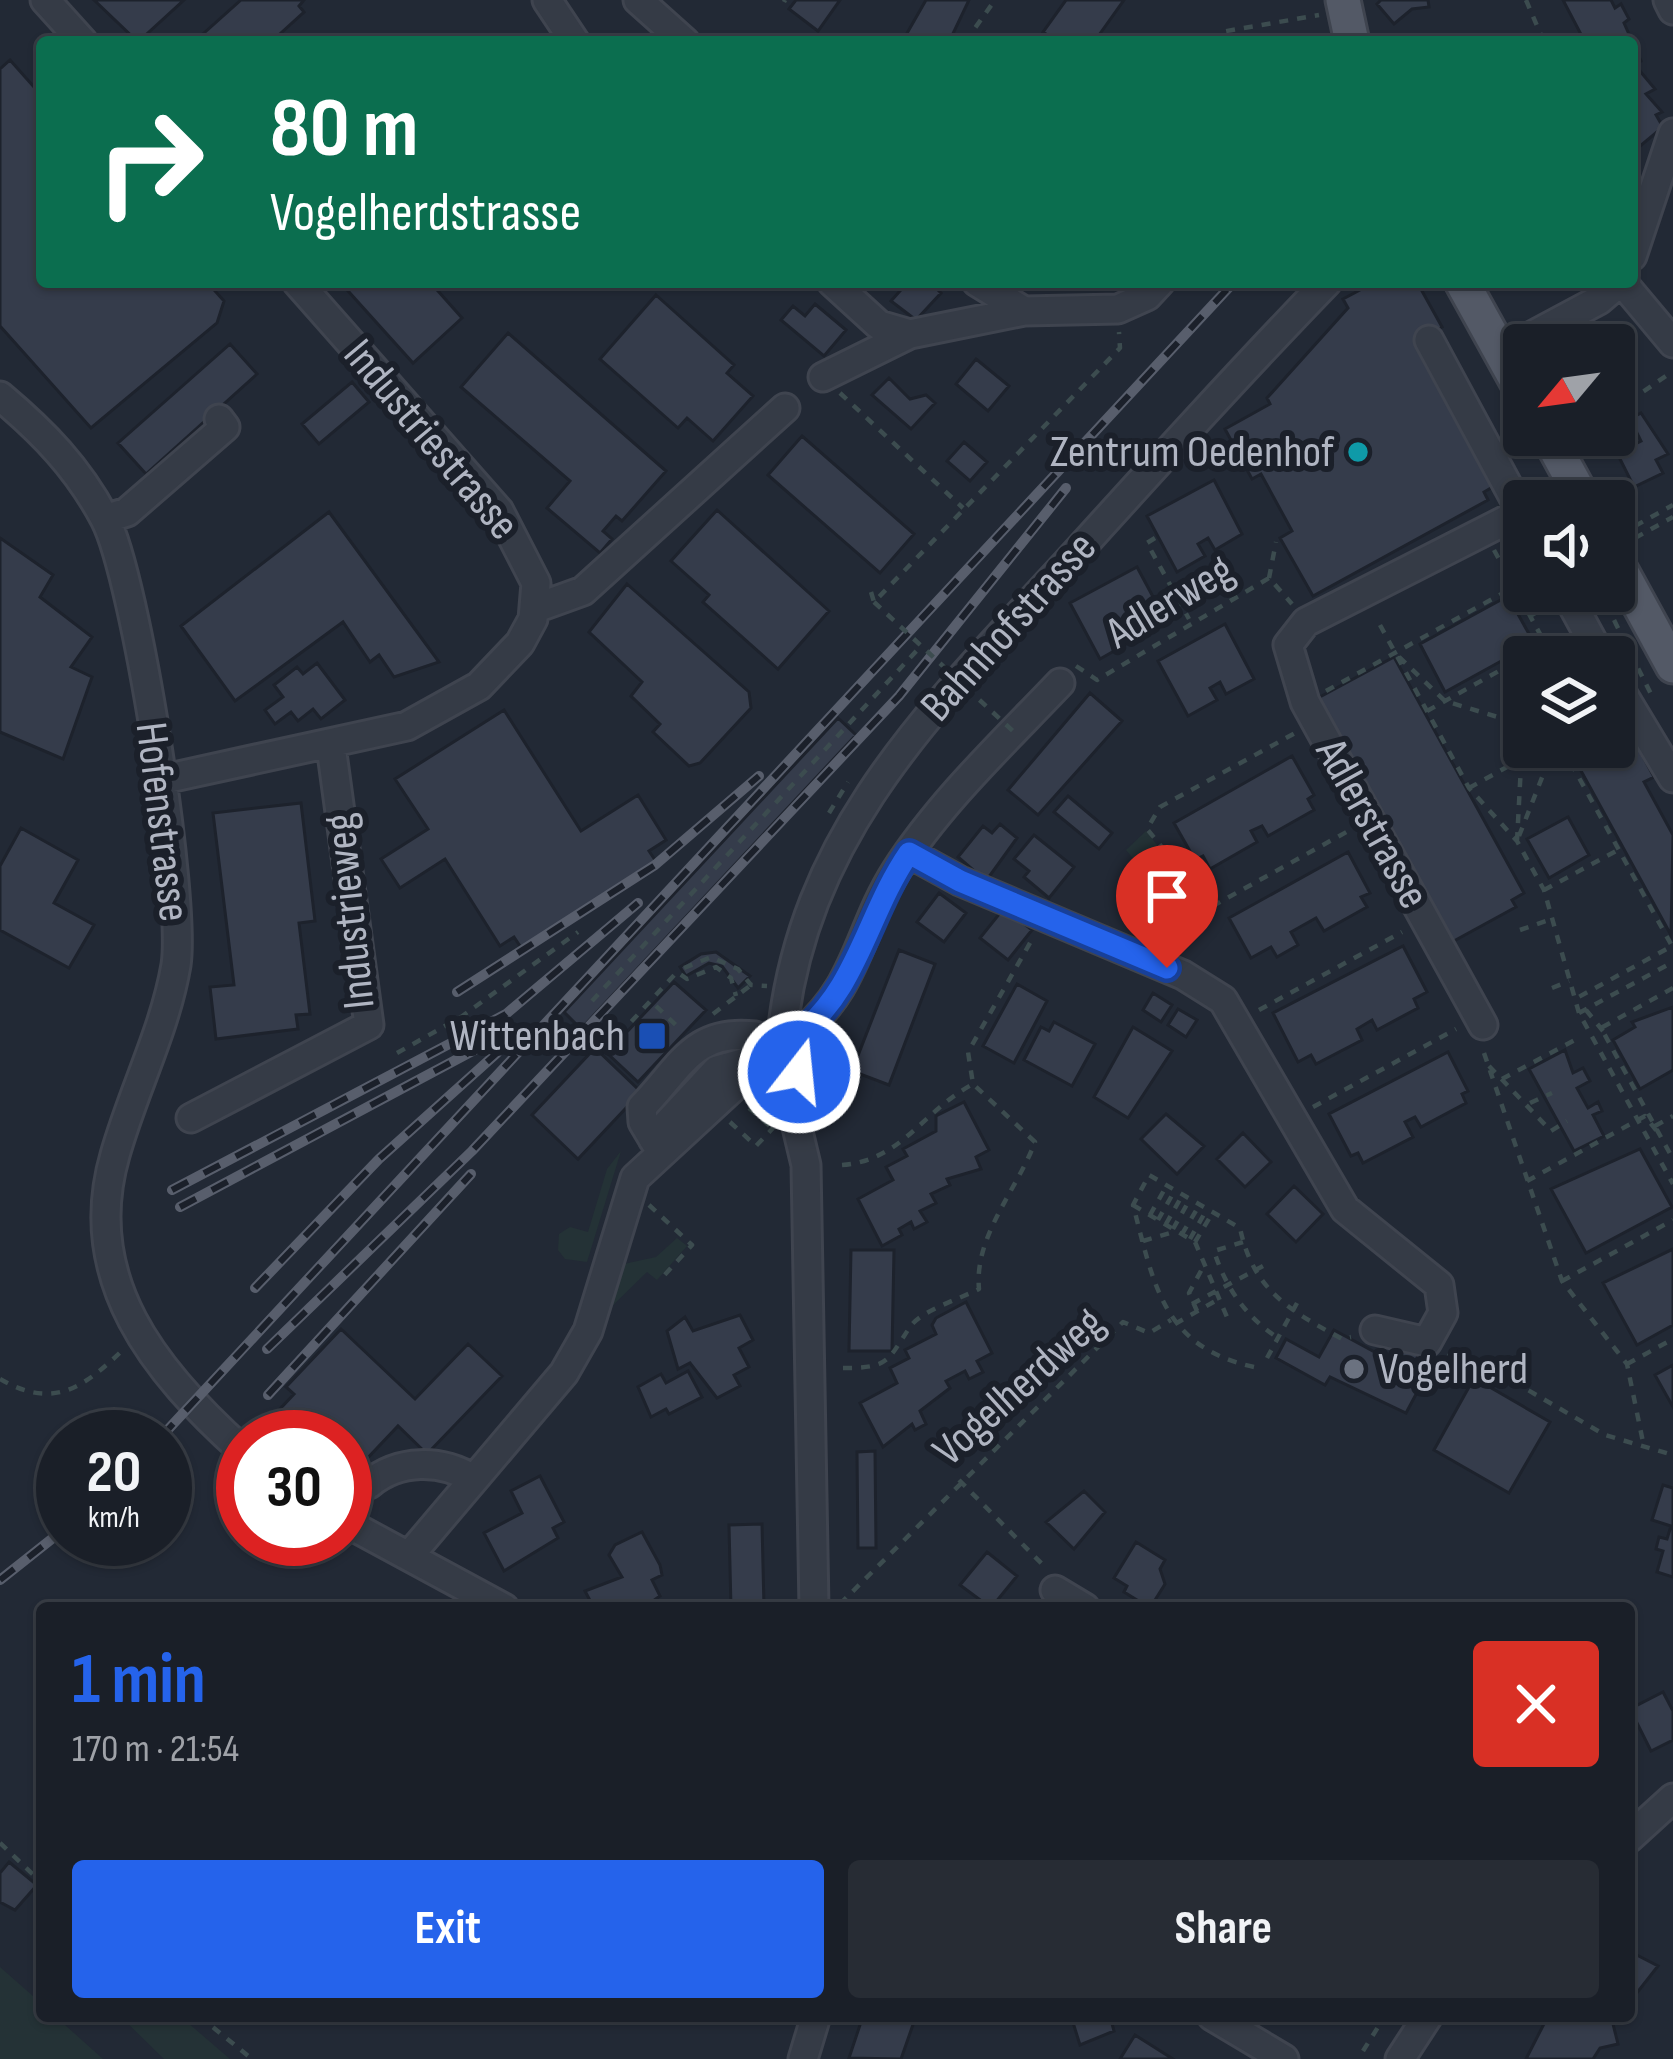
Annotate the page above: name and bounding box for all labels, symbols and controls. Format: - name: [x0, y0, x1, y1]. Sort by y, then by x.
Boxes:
- text: 80 m: [270, 79, 418, 180]
- icon: right: [72, 84, 228, 240]
- text: Vogelherdstrasse: [270, 181, 581, 246]
- north arrow: [1503, 324, 1635, 456]
- map controls: [1503, 324, 1635, 768]
- street label: Industriestrasse: [331, 329, 531, 551]
- place label: Zentrum Oedenhof: [1050, 425, 1335, 480]
- marker: Zentrum Oedenhof: [1345, 439, 1371, 465]
- button: sound: [1503, 480, 1635, 612]
- street label: Bahnhofstrasse: [910, 521, 1108, 733]
- street label: Adlerweg: [1096, 543, 1244, 662]
- button: layers: [1503, 636, 1635, 768]
- street label: Hofenstrasse: [123, 719, 201, 925]
- street label: Adlerstrasse: [1303, 729, 1441, 918]
- street label: Industrieweg: [312, 811, 388, 1011]
- pin: [1116, 845, 1218, 968]
- icon: arrive: [1134, 863, 1200, 929]
- place label: Wittenbach: [450, 1009, 625, 1064]
- position arrow: [736, 1009, 862, 1135]
- marker: Wittenbach: [636, 1020, 668, 1052]
- street label: Vogelherdweg: [922, 1296, 1116, 1478]
- place label: Vogelherd: [1378, 1342, 1528, 1397]
- marker: Vogelherd: [1341, 1356, 1367, 1382]
- speed limit sign: 30: [216, 1410, 372, 1566]
- text: 20: [87, 1437, 141, 1509]
- text: km/h: [88, 1500, 140, 1536]
- text: 1 min: [72, 1637, 206, 1724]
- button: close: [1473, 1641, 1599, 1767]
- text: 170 m · 21:54: [72, 1726, 239, 1773]
- button: Exit: [72, 1860, 824, 1998]
- button: Share: [848, 1860, 1599, 1998]

